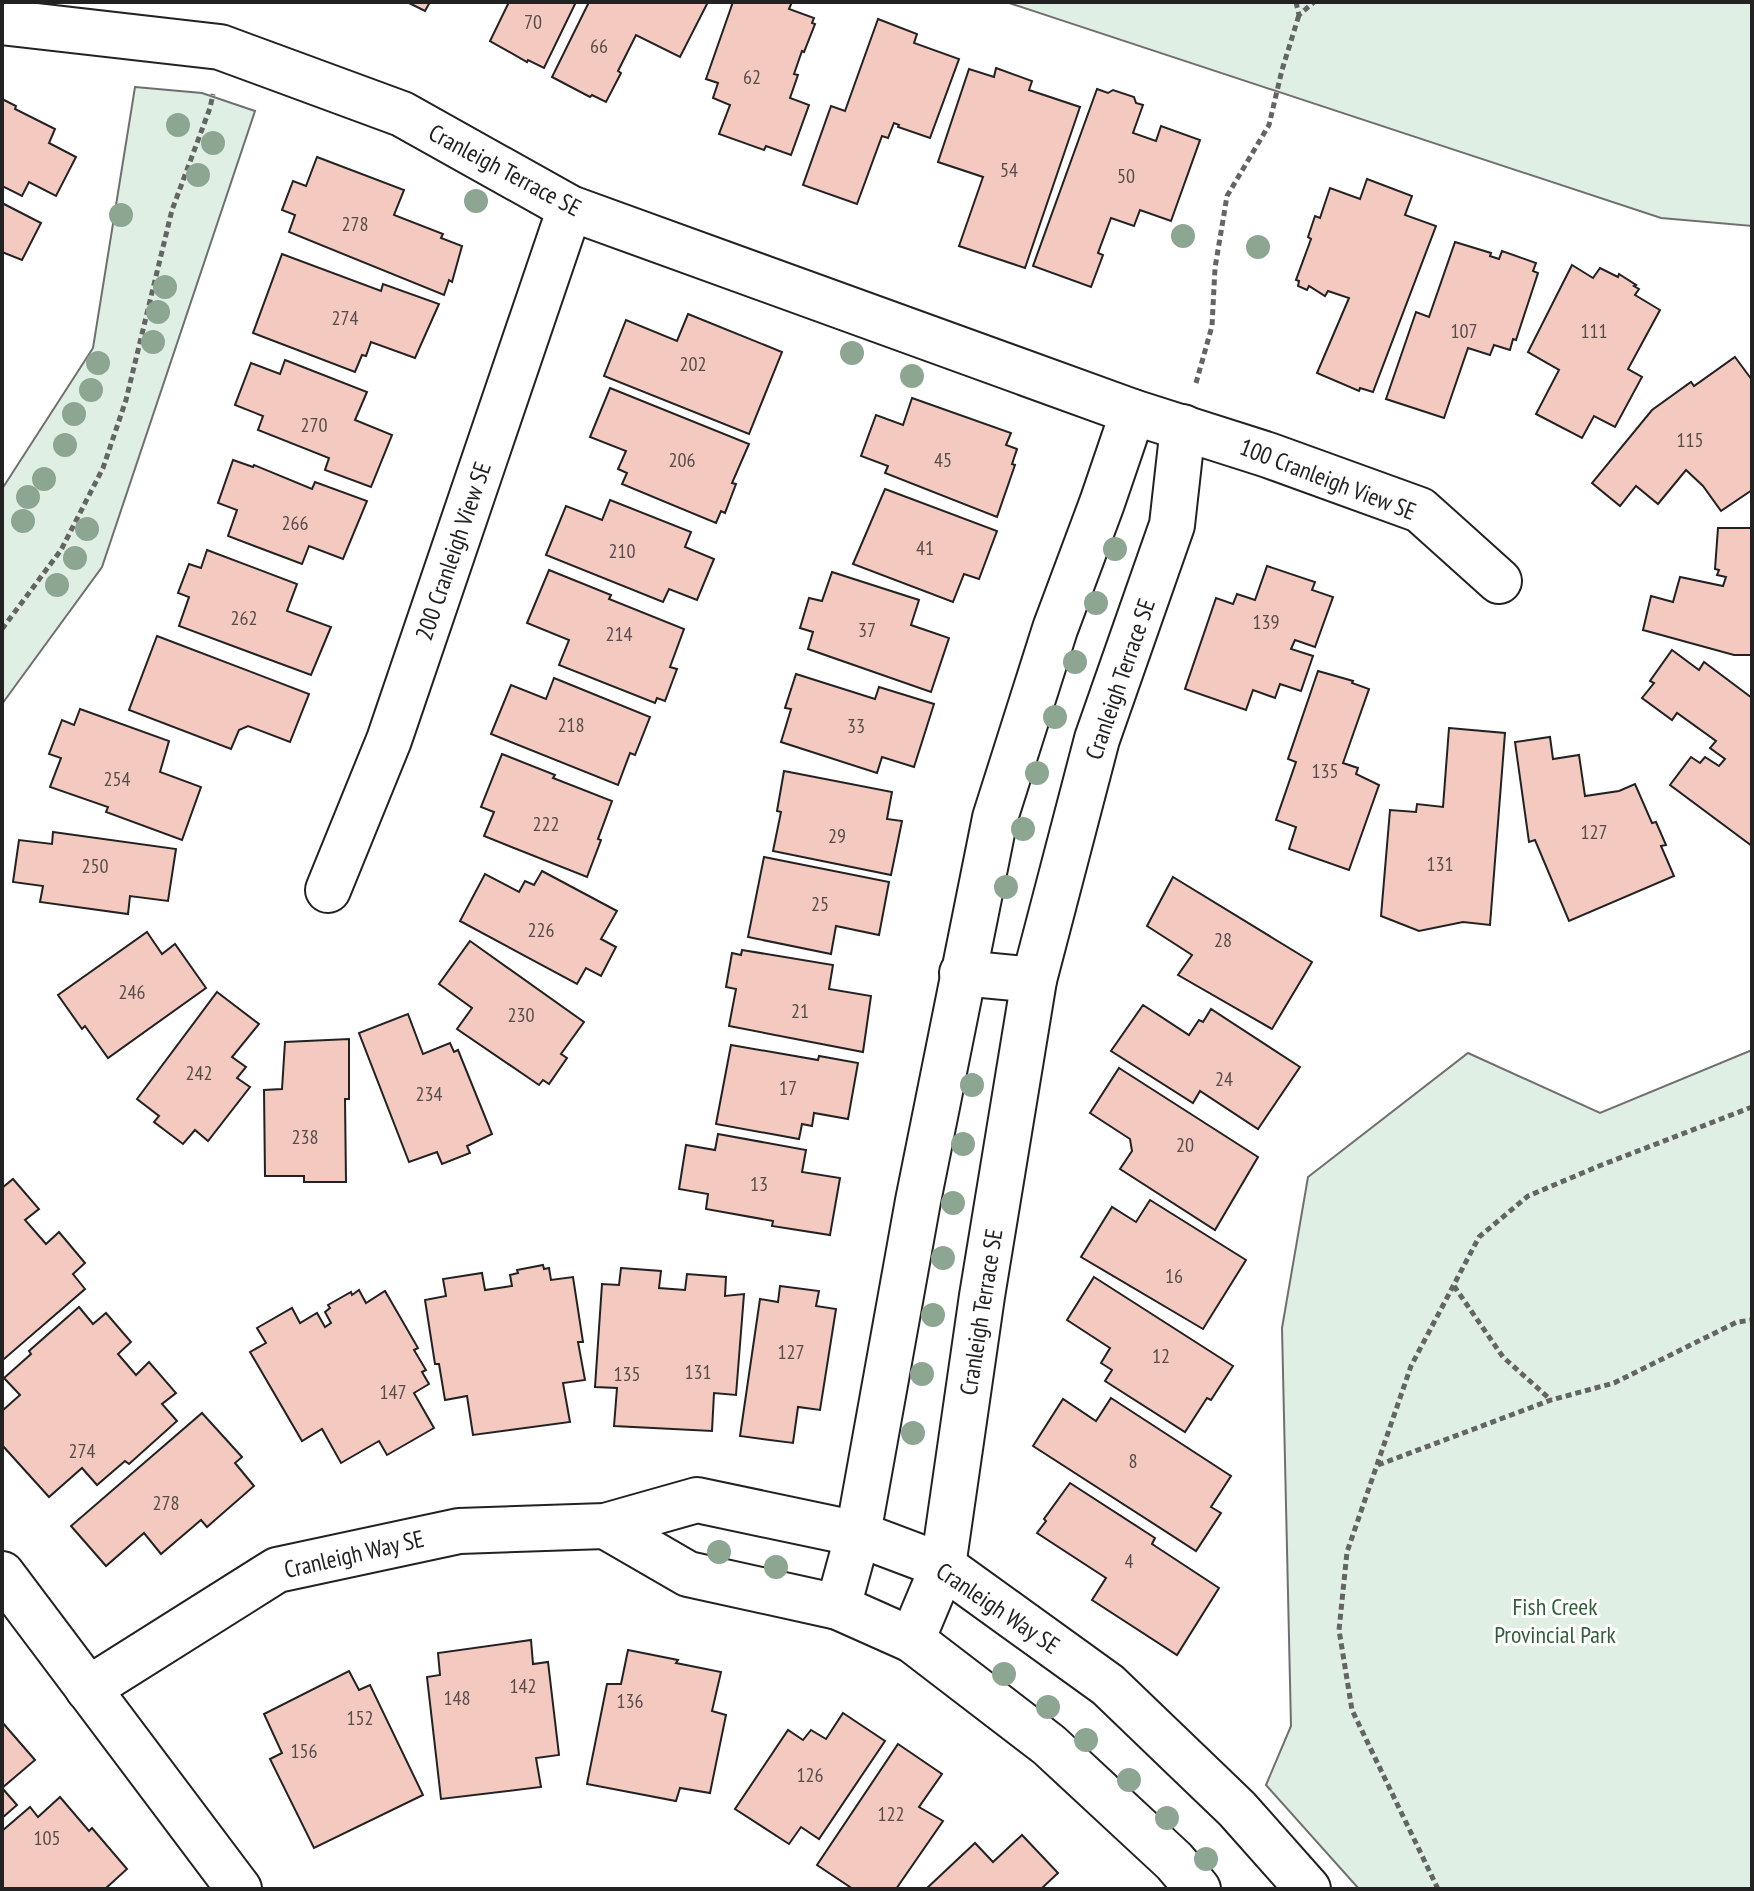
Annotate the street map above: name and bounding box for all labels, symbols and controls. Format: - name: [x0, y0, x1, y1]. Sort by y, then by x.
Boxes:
- house number: 70: [524, 9, 542, 35]
- house number: 66: [590, 33, 608, 59]
- house number: 62: [743, 64, 761, 90]
- street label: Cranleigh Terrace SE: [424, 117, 586, 223]
- house number: 54: [1000, 157, 1018, 183]
- house number: 50: [1117, 163, 1135, 189]
- house number: 278: [342, 211, 369, 237]
- house number: 274: [332, 305, 359, 331]
- house number: 107: [1451, 318, 1478, 344]
- house number: 111: [1581, 318, 1608, 344]
- house number: 202: [680, 351, 707, 377]
- house number: 270: [301, 412, 328, 438]
- house number: 115: [1677, 427, 1704, 453]
- street label: 100 Cranleigh View SE: [1235, 431, 1421, 527]
- house number: 206: [669, 447, 696, 473]
- house number: 45: [934, 447, 952, 473]
- street label: 200 Cranleigh View SE: [408, 458, 498, 644]
- house number: 266: [282, 510, 309, 536]
- house number: 41: [916, 535, 934, 561]
- house number: 210: [609, 538, 636, 564]
- street label: Cranleigh Terrace SE: [1078, 594, 1162, 764]
- house number: 262: [231, 605, 258, 631]
- house number: 139: [1253, 609, 1280, 635]
- house number: 37: [858, 617, 876, 643]
- house number: 214: [606, 621, 633, 647]
- house number: 218: [558, 712, 585, 738]
- house number: 33: [847, 713, 865, 739]
- house number: 135: [1312, 758, 1339, 784]
- house number: 254: [104, 766, 131, 792]
- house number: 222: [533, 811, 560, 837]
- house number: 127: [1581, 819, 1608, 845]
- house number: 29: [828, 823, 846, 849]
- house number: 131: [1427, 851, 1454, 877]
- house number: 250: [82, 853, 109, 879]
- house number: 25: [811, 891, 829, 917]
- house number: 226: [528, 917, 555, 943]
- house number: 28: [1214, 927, 1232, 953]
- house number: 246: [119, 979, 146, 1005]
- house number: 21: [791, 998, 809, 1024]
- house number: 230: [508, 1002, 535, 1028]
- house number: 242: [186, 1060, 213, 1086]
- house number: 24: [1215, 1066, 1233, 1092]
- house number: 17: [779, 1075, 797, 1101]
- house number: 234: [416, 1081, 443, 1107]
- house number: 238: [292, 1124, 319, 1150]
- house number: 20: [1176, 1132, 1194, 1158]
- house number: 13: [750, 1171, 768, 1197]
- street label: Cranleigh Terrace SE: [953, 1227, 1009, 1397]
- house number: 16: [1165, 1263, 1183, 1289]
- house number: 127: [778, 1339, 805, 1365]
- house number: 12: [1152, 1343, 1170, 1369]
- house number: 131: [685, 1359, 712, 1385]
- house number: 135: [614, 1361, 641, 1387]
- house number: 147: [380, 1379, 407, 1405]
- house number: 274: [69, 1438, 96, 1464]
- house number: 8: [1129, 1448, 1138, 1474]
- house number: 278: [153, 1490, 180, 1516]
- street label: Cranleigh Way SE: [281, 1523, 427, 1585]
- house number: 4: [1125, 1548, 1134, 1574]
- street label: Cranleigh Way SE: [930, 1555, 1066, 1661]
- park label: Fish Creek Provincial Park: [1494, 1591, 1616, 1650]
- house number: 142: [510, 1673, 537, 1699]
- house number: 148: [444, 1685, 471, 1711]
- house number: 136: [617, 1688, 644, 1714]
- house number: 152: [347, 1705, 374, 1731]
- house number: 156: [291, 1738, 318, 1764]
- house number: 126: [797, 1762, 824, 1788]
- house number: 122: [878, 1801, 905, 1827]
- house number: 105: [34, 1825, 61, 1851]

